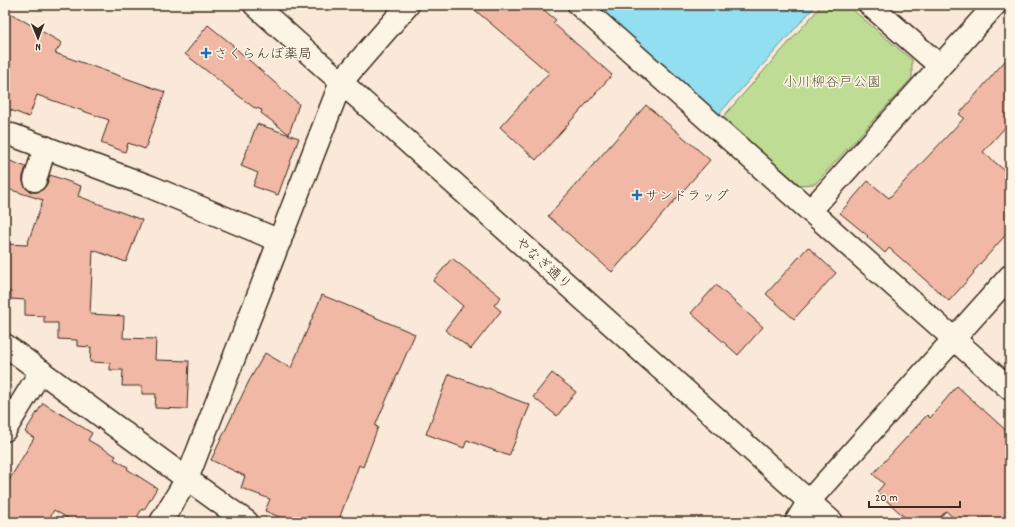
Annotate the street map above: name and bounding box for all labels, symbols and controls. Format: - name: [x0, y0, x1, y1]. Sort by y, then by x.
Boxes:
- north arrow: [18, 18, 58, 58]
- text: N: [35, 38, 41, 54]
- place label: さくらんぼ薬局: [214, 45, 312, 65]
- marker: さくらんぼ薬局: [201, 48, 211, 58]
- park label: 小川柳谷戸公園: [783, 73, 881, 93]
- place label: サンドラッグ: [645, 187, 729, 207]
- marker: サンドラッグ: [632, 190, 642, 200]
- street label: やなぎ通り: [510, 234, 575, 295]
- scale bar: [869, 483, 960, 509]
- text: 20 m: [875, 490, 898, 507]

